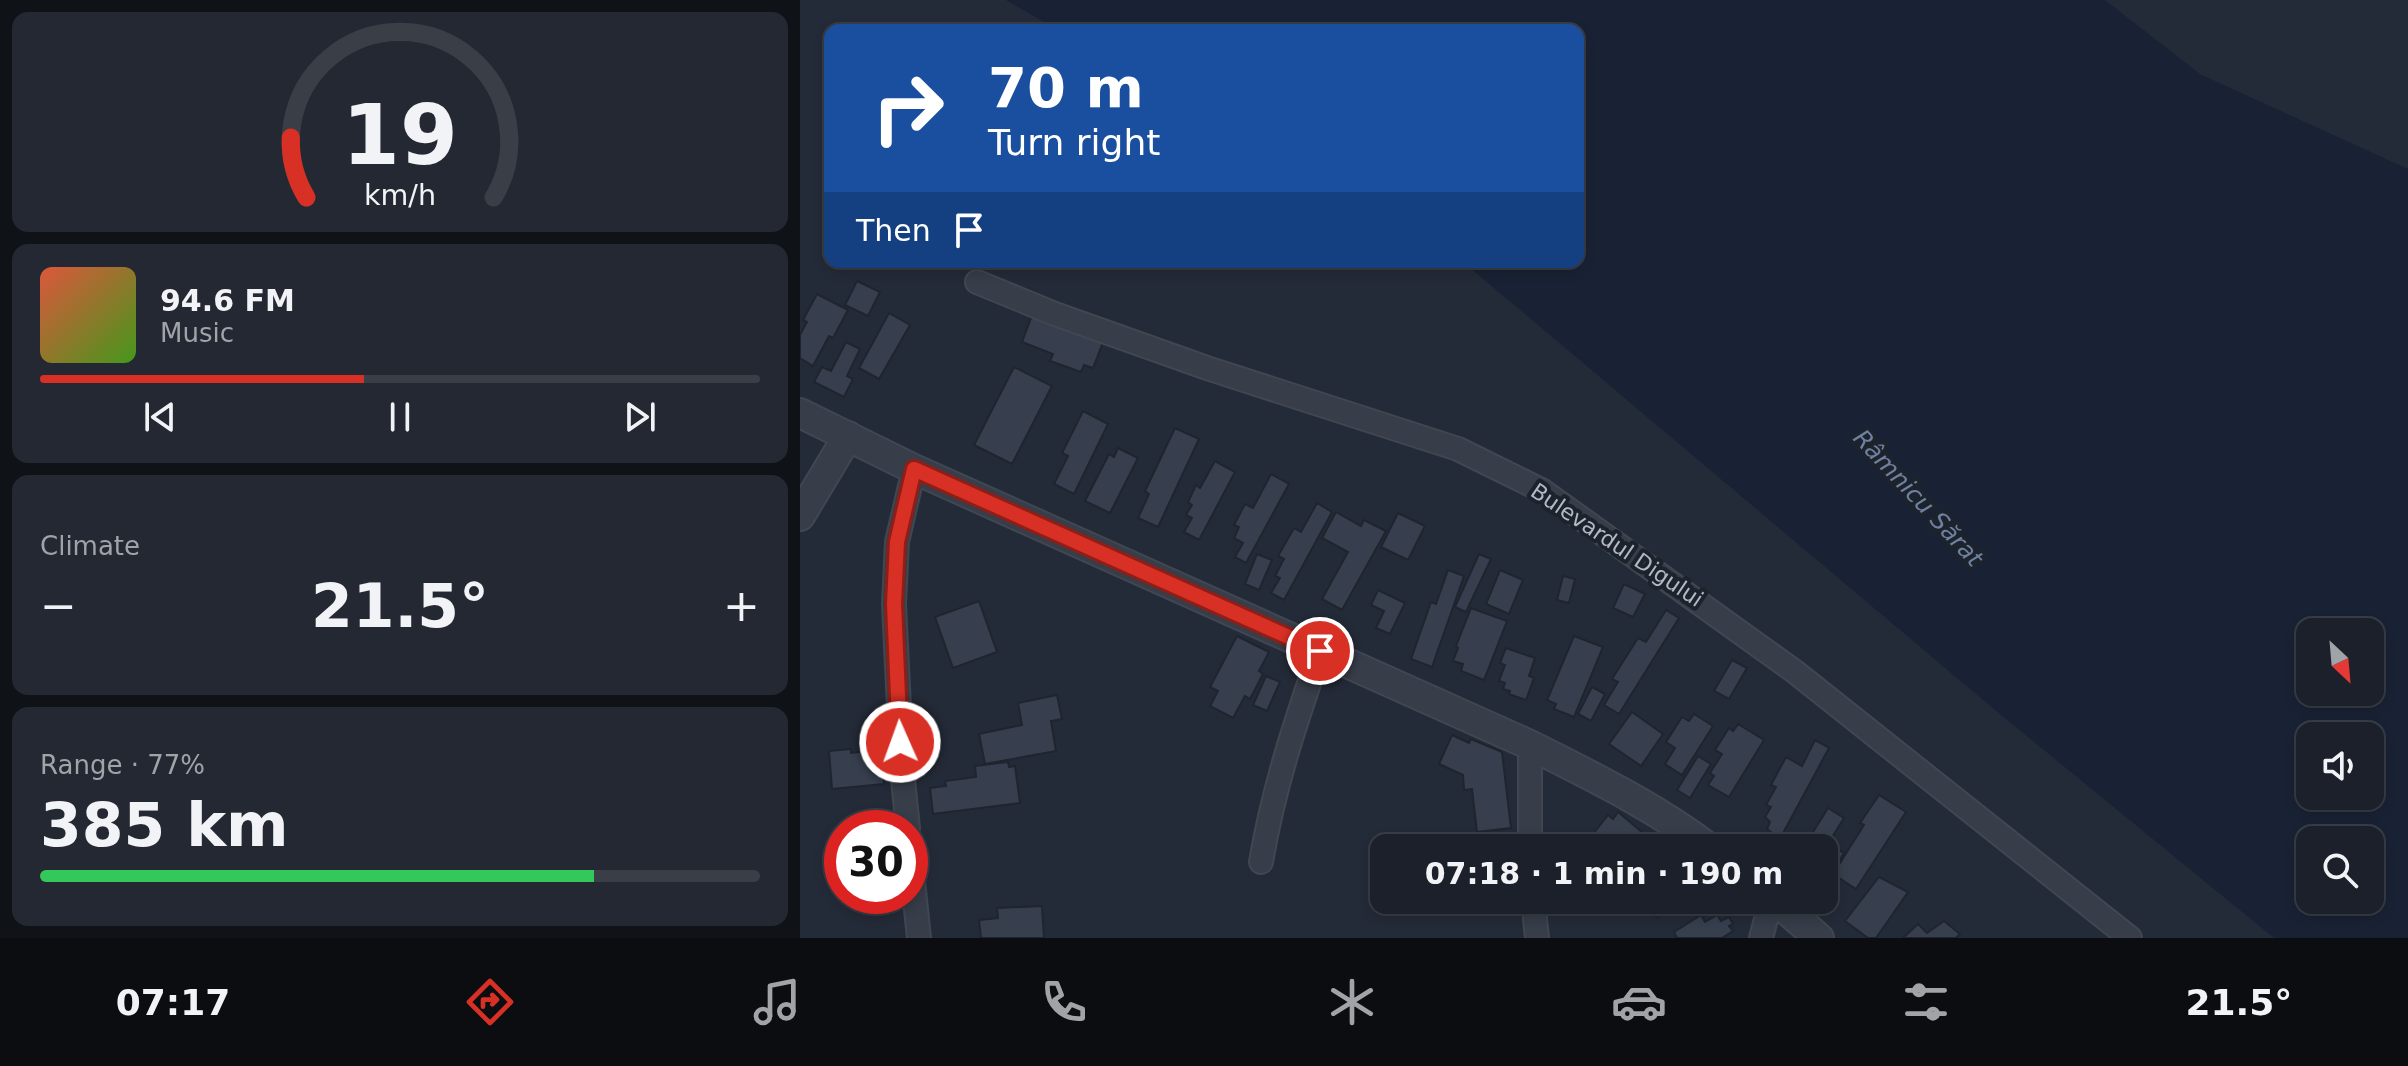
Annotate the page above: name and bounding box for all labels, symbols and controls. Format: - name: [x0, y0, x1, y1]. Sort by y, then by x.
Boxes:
- text: 70 m: [988, 55, 1144, 120]
- icon: right: [856, 56, 960, 160]
- text: 19: [342, 86, 458, 183]
- text: Turn right: [988, 122, 1160, 163]
- text: km/h: [364, 178, 436, 212]
- icon: arrive: [947, 208, 991, 252]
- text: Then: [856, 213, 931, 248]
- text: 94.6 FM: [160, 283, 295, 318]
- text: Music: [160, 318, 234, 348]
- icon: previous: [138, 395, 182, 439]
- icon: pause: [378, 395, 422, 439]
- icon: next: [618, 395, 662, 439]
- water label: Râmnicu Sărat: [1848, 424, 1990, 573]
- street label: Bulevardul Digului: [1526, 478, 1708, 612]
- text: Climate: [40, 531, 140, 561]
- text: 21.5°: [311, 571, 489, 641]
- text: −: [40, 580, 77, 631]
- text: +: [723, 580, 760, 631]
- pin: [1286, 617, 1354, 685]
- north arrow: [2296, 618, 2384, 706]
- map controls: [2296, 618, 2384, 914]
- icon: arrive: [1298, 629, 1342, 673]
- position arrow: [858, 700, 942, 784]
- button: sound: [2296, 722, 2384, 810]
- text: Range · 77%: [40, 750, 205, 780]
- text: 385 km: [40, 790, 289, 860]
- speed limit sign: 30: [824, 810, 928, 914]
- button: search: [2296, 826, 2384, 914]
- text: 07:18 · 1 min · 190 m: [1425, 856, 1783, 891]
- icon: directions: [462, 974, 518, 1030]
- icon: music: [749, 974, 805, 1030]
- icon: phone: [1036, 974, 1092, 1030]
- icon: climate: [1324, 974, 1380, 1030]
- icon: car: [1611, 974, 1667, 1030]
- icon: filters: [1898, 974, 1954, 1030]
- text: 07:17: [116, 982, 230, 1023]
- text: 21.5°: [2185, 982, 2292, 1023]

